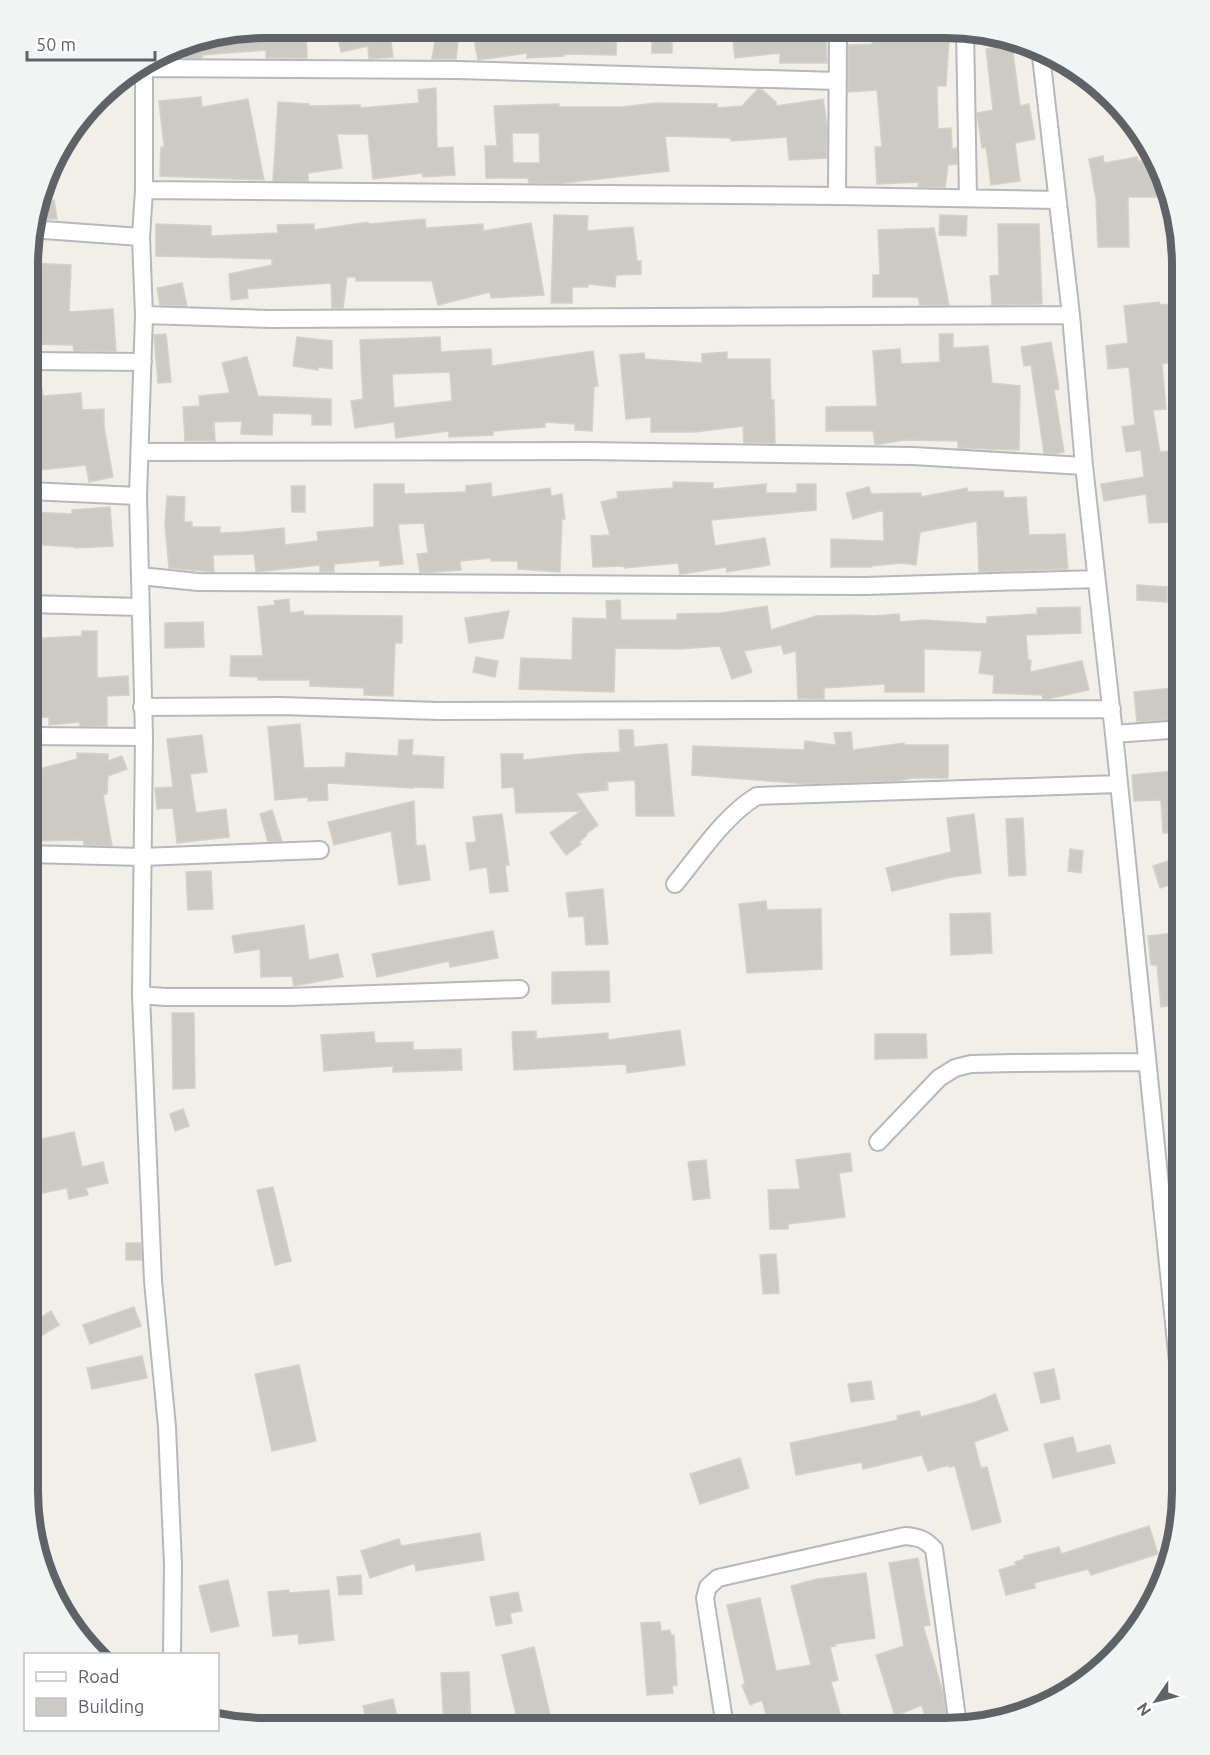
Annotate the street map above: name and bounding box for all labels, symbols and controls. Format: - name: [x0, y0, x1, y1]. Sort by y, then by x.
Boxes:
- scale bar: [27, 24, 154, 62]
- text: 50 m: [36, 34, 76, 54]
- legend: [24, 1653, 219, 1731]
- text: Road: [78, 1666, 120, 1686]
- north arrow: [1126, 1671, 1186, 1731]
- text: Building: [78, 1696, 144, 1716]
- text: N: [1133, 1700, 1155, 1720]

